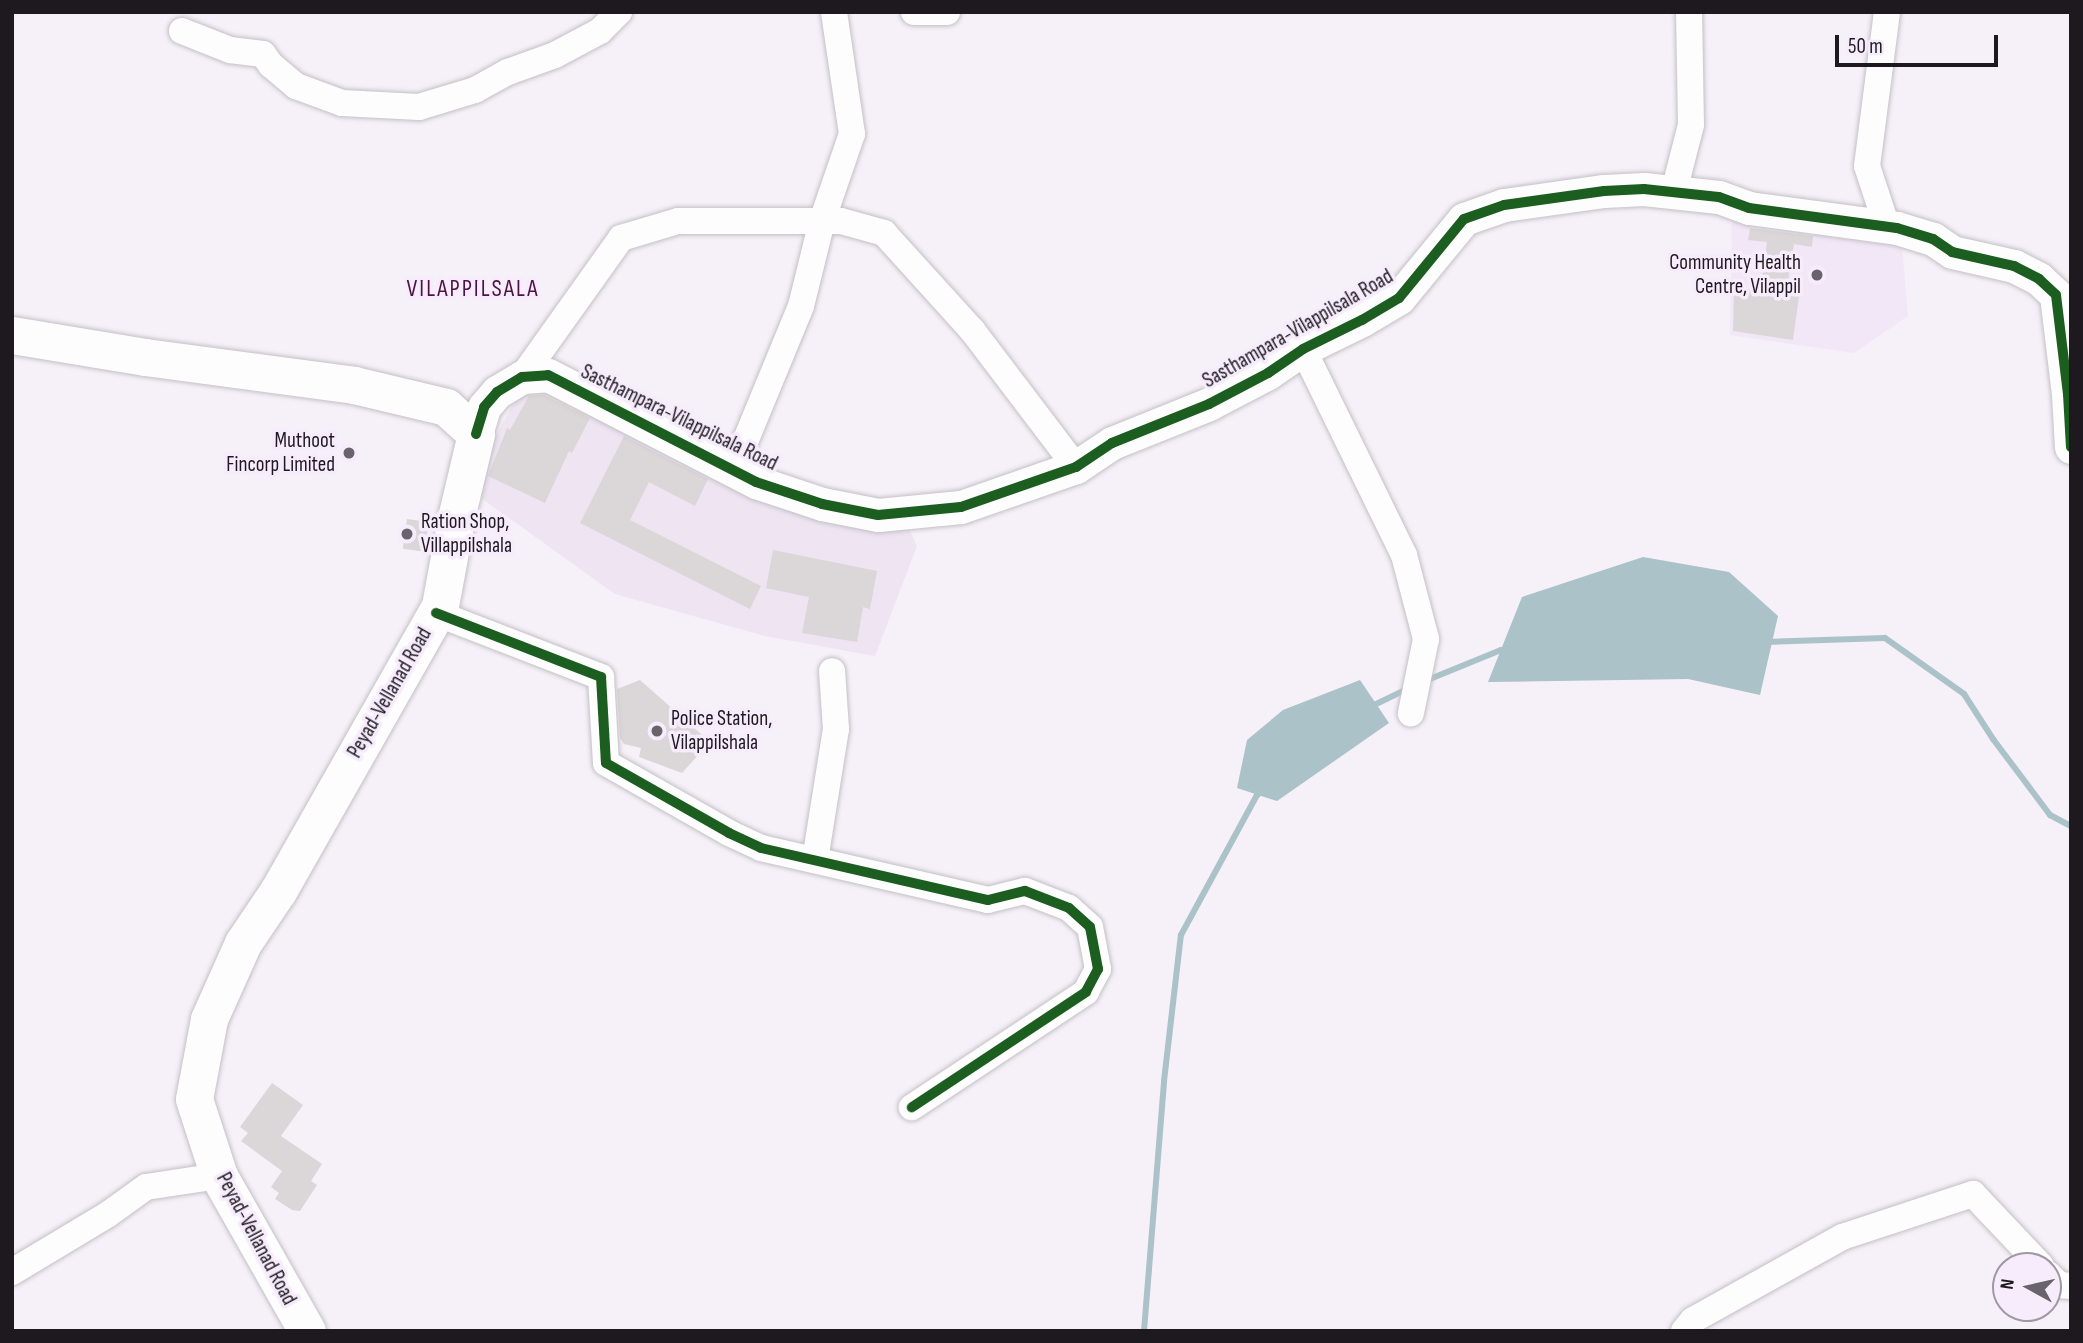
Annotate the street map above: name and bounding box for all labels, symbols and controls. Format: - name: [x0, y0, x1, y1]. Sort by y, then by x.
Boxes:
- scale bar: [1838, 21, 2001, 65]
- text: 50 m: [1848, 34, 1883, 59]
- place label: Community Health Centre, Vilappil: [1669, 250, 1801, 300]
- street label: Sasthampara-Vilappilsala Road: [1198, 264, 1398, 394]
- marker: Community Health Centre, Vilappil: [1807, 265, 1827, 285]
- district label: VILAPPILSALA: [408, 275, 538, 303]
- street label: Sasthampara-Vilappilsala Road: [577, 359, 781, 477]
- place label: Muthoot Fincorp Limited: [226, 428, 335, 478]
- marker: Muthoot Fincorp Limited: [341, 445, 357, 461]
- place label: Ration Shop, Villappilshala: [421, 509, 512, 559]
- marker: Ration Shop, Villappilshala: [399, 526, 415, 542]
- street label: Peyad-Vellanad Road: [343, 623, 437, 763]
- place label: Police Station, Vilappilshala: [671, 706, 772, 756]
- marker: Police Station, Vilappilshala: [649, 723, 665, 739]
- street label: Peyad-Vellanad Road: [211, 1169, 301, 1309]
- north arrow: [1992, 1252, 2062, 1322]
- text: N: [1996, 1278, 2020, 1291]

